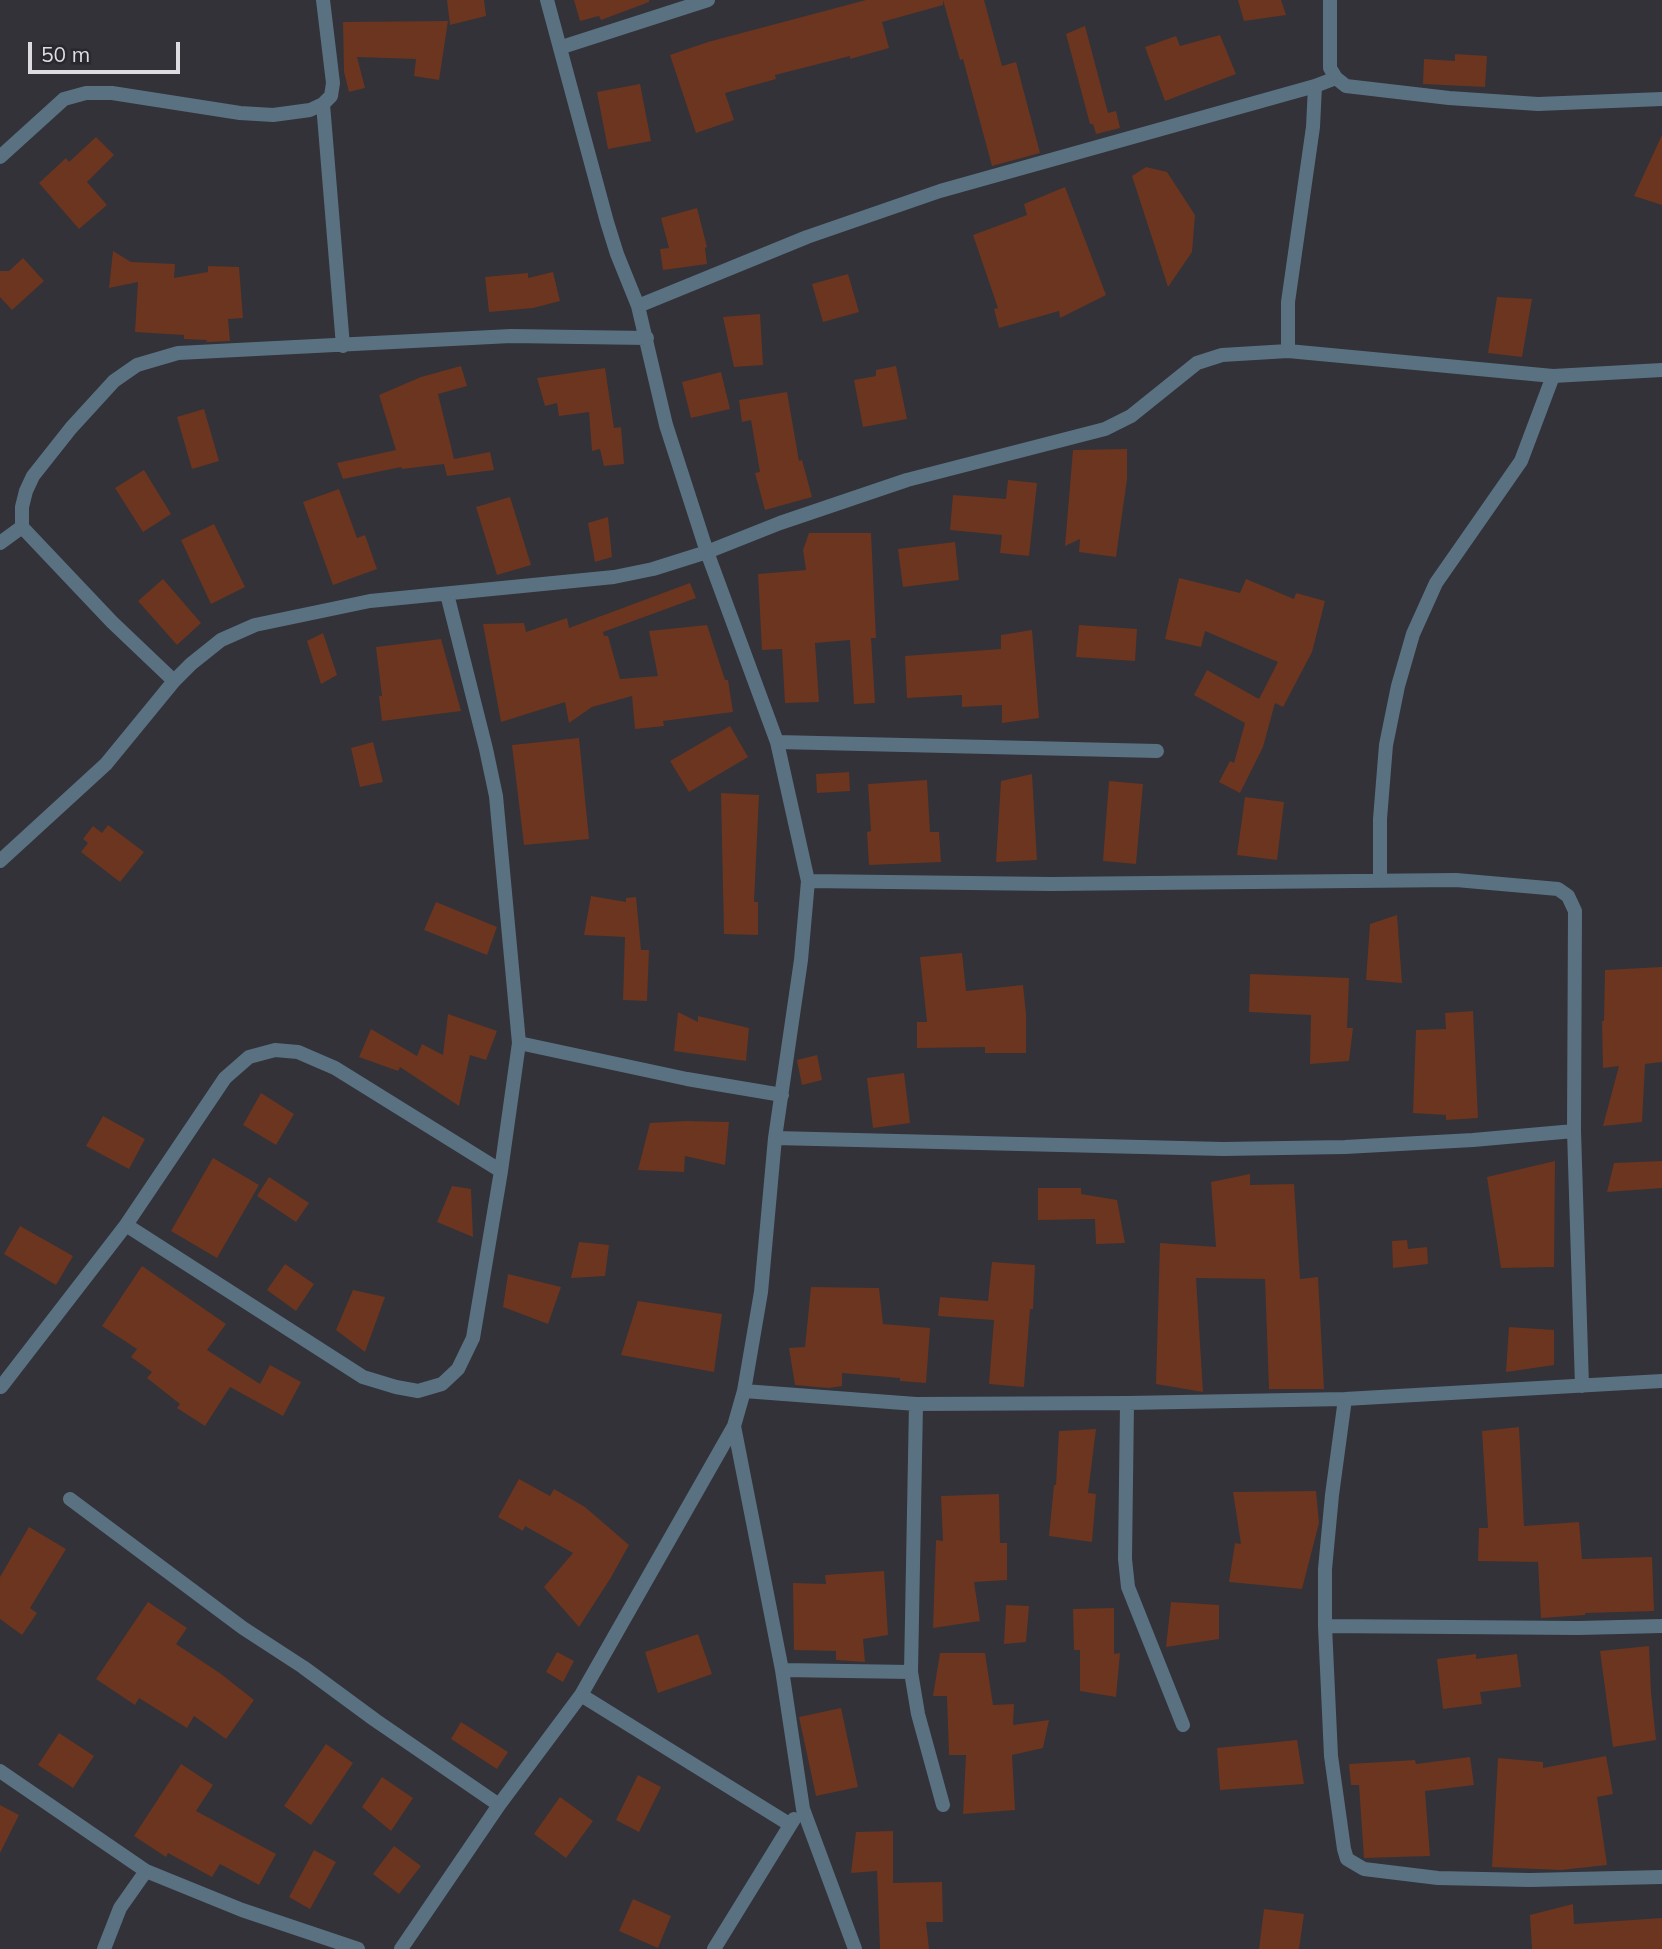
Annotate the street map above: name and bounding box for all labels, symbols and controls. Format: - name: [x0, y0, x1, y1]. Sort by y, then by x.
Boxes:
- scale bar: [32, 28, 184, 72]
- text: 50 m: [41, 41, 90, 67]

